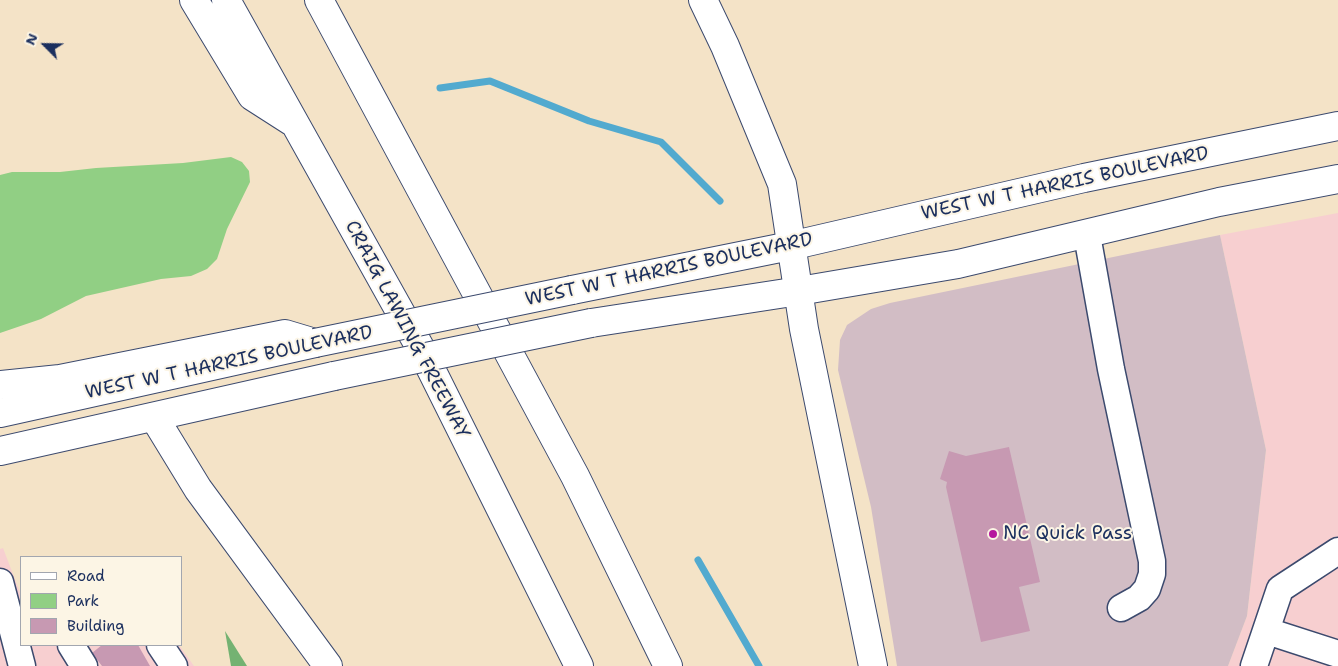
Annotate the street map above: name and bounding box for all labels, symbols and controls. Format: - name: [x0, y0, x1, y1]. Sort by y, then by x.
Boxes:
- north arrow: [20, 20, 70, 70]
- text: N: [21, 31, 42, 48]
- street label: WEST W T HARRIS BOULEVARD: [919, 142, 1211, 226]
- street label: CRAIG LAWING FREEWAY: [340, 217, 474, 443]
- street label: WEST W T HARRIS BOULEVARD: [523, 228, 815, 312]
- street label: WEST W T HARRIS BOULEVARD: [83, 321, 375, 405]
- place label: NC Quick Pass: [1003, 523, 1132, 545]
- marker: NC Quick Pass: [987, 528, 999, 540]
- legend: [20, 556, 182, 646]
- text: Road: [67, 566, 105, 586]
- text: Park: [67, 591, 99, 611]
- text: Building: [67, 616, 124, 636]

